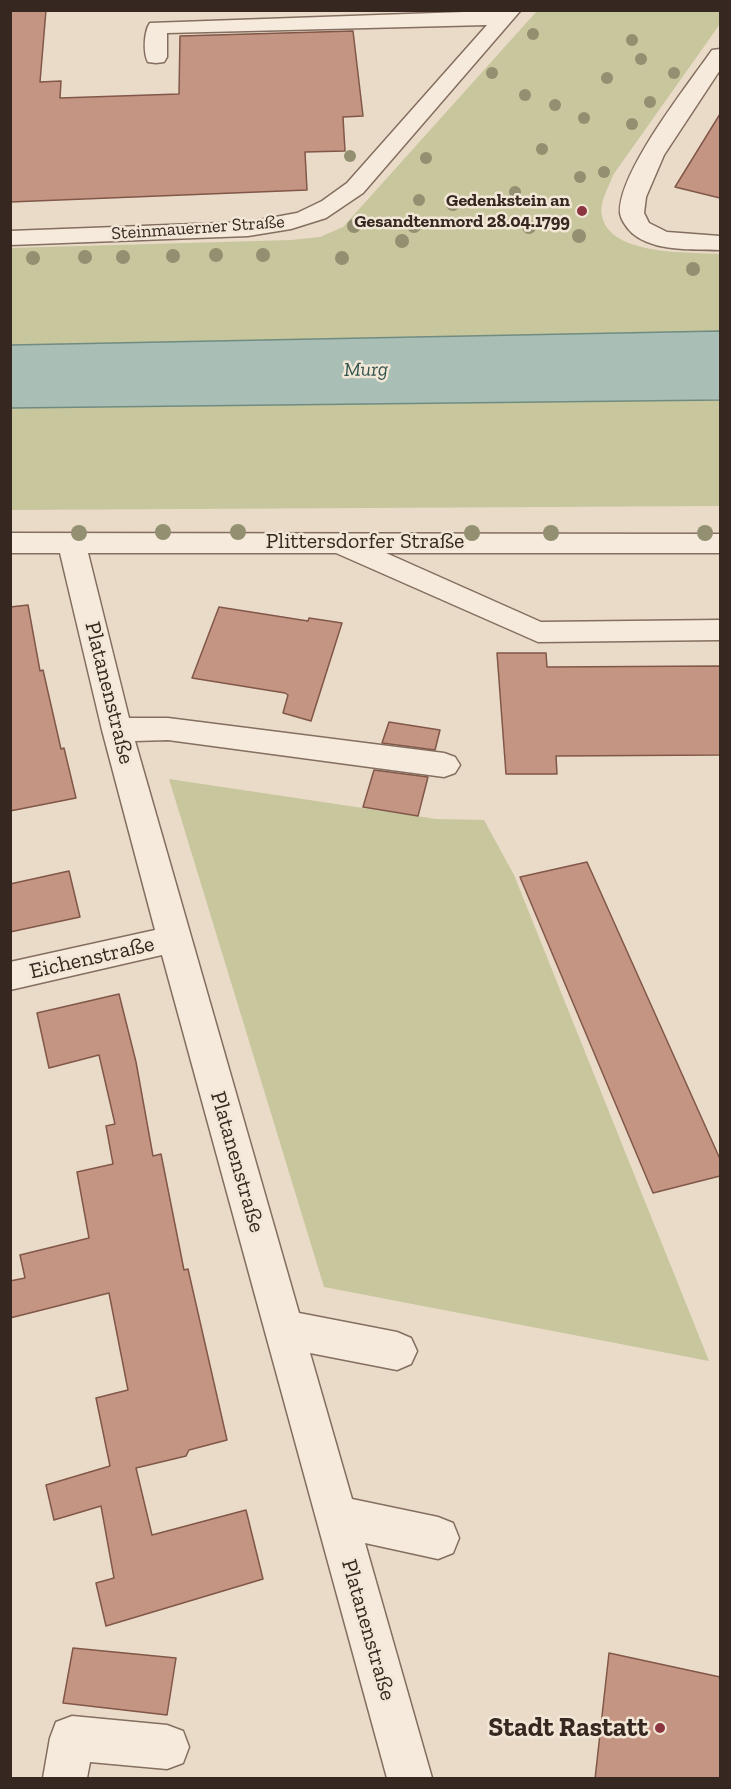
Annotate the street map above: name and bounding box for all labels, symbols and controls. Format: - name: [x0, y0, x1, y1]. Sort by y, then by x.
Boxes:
- place label: Gedenkstein an Gesandtenmord 28.04.1799: [354, 190, 570, 232]
- marker: Gedenkstein an Gesandtenmord 28.04.1799: [575, 204, 589, 218]
- street label: Steinmauerner Straße: [111, 211, 285, 245]
- water label: Murg: [344, 358, 388, 382]
- street label: Plittersdorfer Straße: [266, 529, 464, 555]
- street label: Platanenstraße: [79, 619, 139, 767]
- street label: Eichenstraße: [27, 931, 157, 985]
- street label: Platanenstraße: [204, 1088, 270, 1236]
- street label: Platanenstraße: [335, 1556, 401, 1704]
- place label: Stadt Rastatt: [488, 1712, 648, 1744]
- marker: Stadt Rastatt: [653, 1721, 667, 1735]

